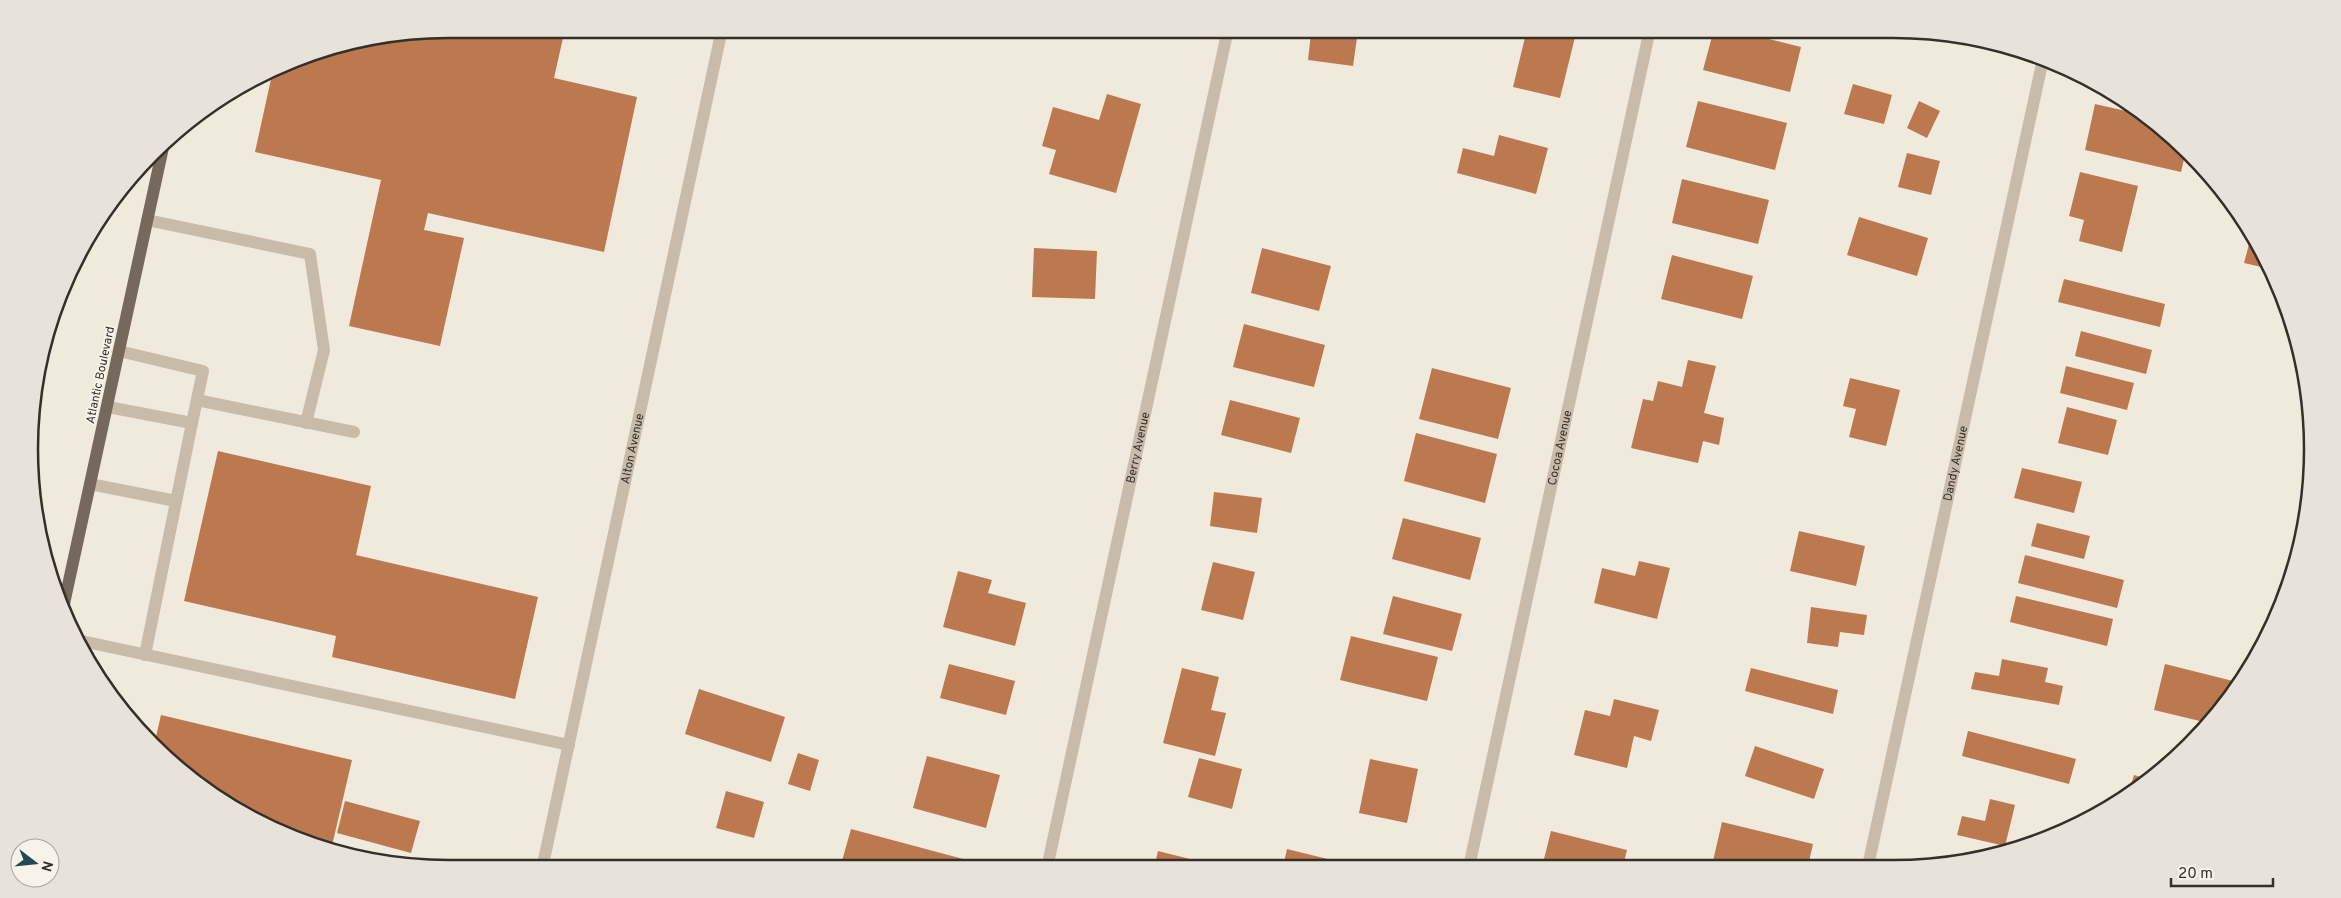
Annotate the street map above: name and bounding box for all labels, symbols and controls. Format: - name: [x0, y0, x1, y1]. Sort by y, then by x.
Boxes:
- street label: Atlantic Boulevard: [83, 325, 119, 425]
- street label: Cocoa Avenue: [1545, 409, 1576, 487]
- street label: Berry Avenue: [1123, 411, 1154, 485]
- street label: Alton Avenue: [618, 412, 648, 485]
- street label: Dandy Avenue: [1940, 424, 1972, 503]
- north arrow: [10, 838, 60, 888]
- scale bar: [2171, 856, 2274, 888]
- text: N: [36, 859, 56, 873]
- text: 20 m: [2178, 865, 2213, 884]

